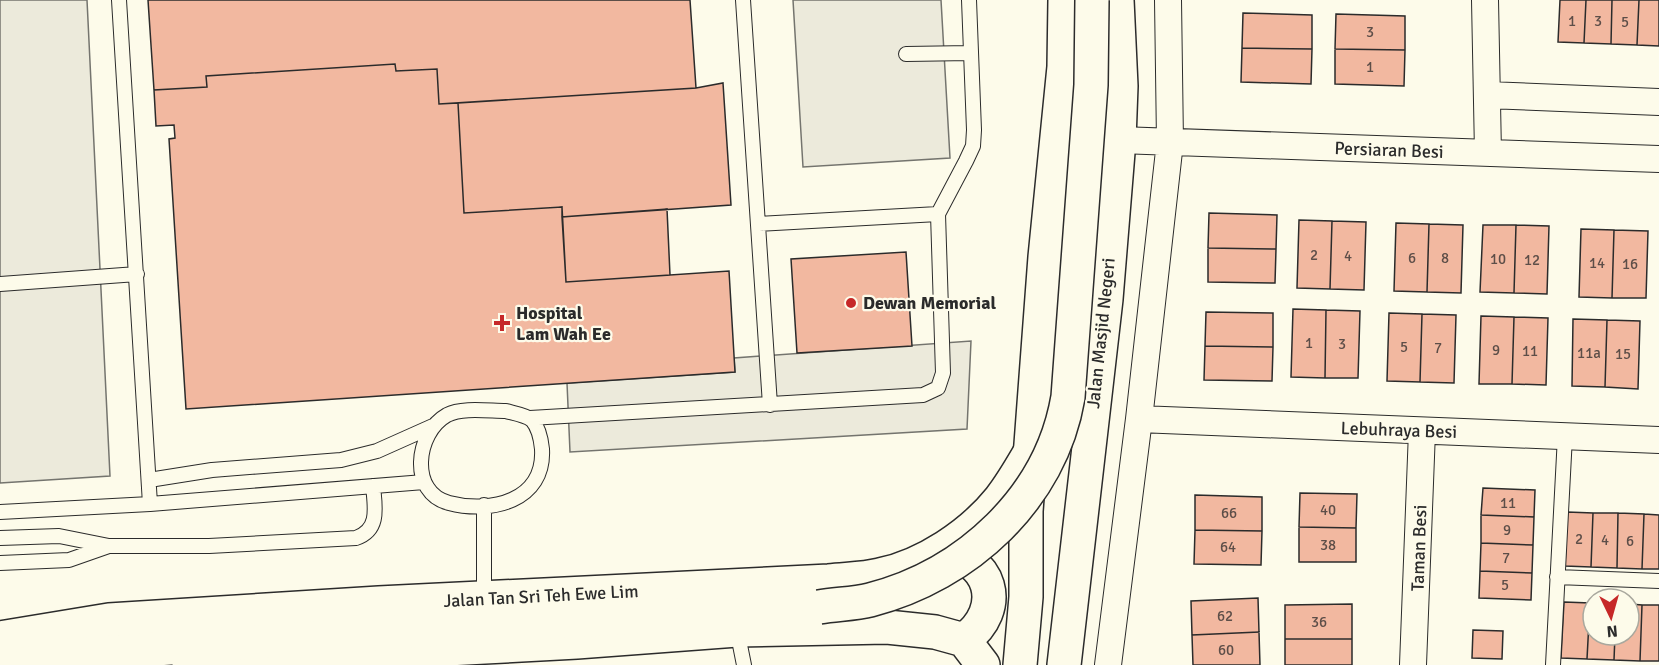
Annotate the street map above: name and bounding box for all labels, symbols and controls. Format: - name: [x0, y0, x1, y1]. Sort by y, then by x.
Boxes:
- house number: 1: [1568, 12, 1576, 30]
- house number: 3: [1594, 12, 1602, 30]
- house number: 5: [1621, 13, 1629, 31]
- house number: 3: [1366, 23, 1374, 41]
- house number: 1: [1366, 58, 1374, 76]
- street label: Persiaran Besi: [1334, 137, 1444, 163]
- house number: 2: [1310, 246, 1318, 264]
- house number: 4: [1344, 247, 1352, 265]
- house number: 6: [1408, 249, 1416, 267]
- house number: 8: [1441, 249, 1449, 267]
- house number: 10: [1490, 250, 1506, 268]
- house number: 12: [1524, 251, 1540, 269]
- house number: 14: [1589, 254, 1605, 272]
- house number: 16: [1622, 255, 1638, 273]
- street label: Jalan Masjid Negeri: [1082, 257, 1120, 409]
- place label: Dewan Memorial: [863, 292, 996, 314]
- marker: Dewan Memorial: [844, 296, 858, 310]
- place label: Hospital Lam Wah Ee: [516, 302, 611, 345]
- marker: Hospital Lam Wah Ee: [493, 314, 511, 332]
- house number: 1: [1305, 334, 1313, 352]
- house number: 3: [1338, 335, 1346, 353]
- house number: 5: [1400, 338, 1408, 356]
- house number: 7: [1434, 339, 1442, 357]
- house number: 9: [1492, 341, 1500, 359]
- house number: 11: [1522, 342, 1538, 360]
- house number: 11a: [1577, 344, 1601, 362]
- house number: 15: [1615, 345, 1631, 363]
- street label: Lebuhraya Besi: [1340, 417, 1458, 443]
- house number: 11: [1500, 494, 1516, 512]
- house number: 40: [1320, 501, 1336, 519]
- house number: 66: [1221, 504, 1237, 522]
- street label: Taman Besi: [1406, 504, 1432, 592]
- house number: 9: [1503, 521, 1511, 539]
- house number: 2: [1575, 530, 1583, 548]
- house number: 4: [1601, 531, 1609, 549]
- house number: 6: [1626, 532, 1634, 550]
- house number: 38: [1320, 536, 1336, 554]
- house number: 64: [1220, 538, 1236, 556]
- house number: 7: [1502, 549, 1510, 567]
- house number: 5: [1501, 576, 1509, 594]
- street label: Jalan Tan Sri Teh Ewe Lim: [443, 580, 639, 612]
- north arrow: [1581, 587, 1641, 647]
- house number: 62: [1217, 607, 1233, 625]
- house number: 36: [1311, 613, 1327, 631]
- text: N: [1606, 620, 1619, 641]
- house number: 60: [1218, 641, 1234, 659]

